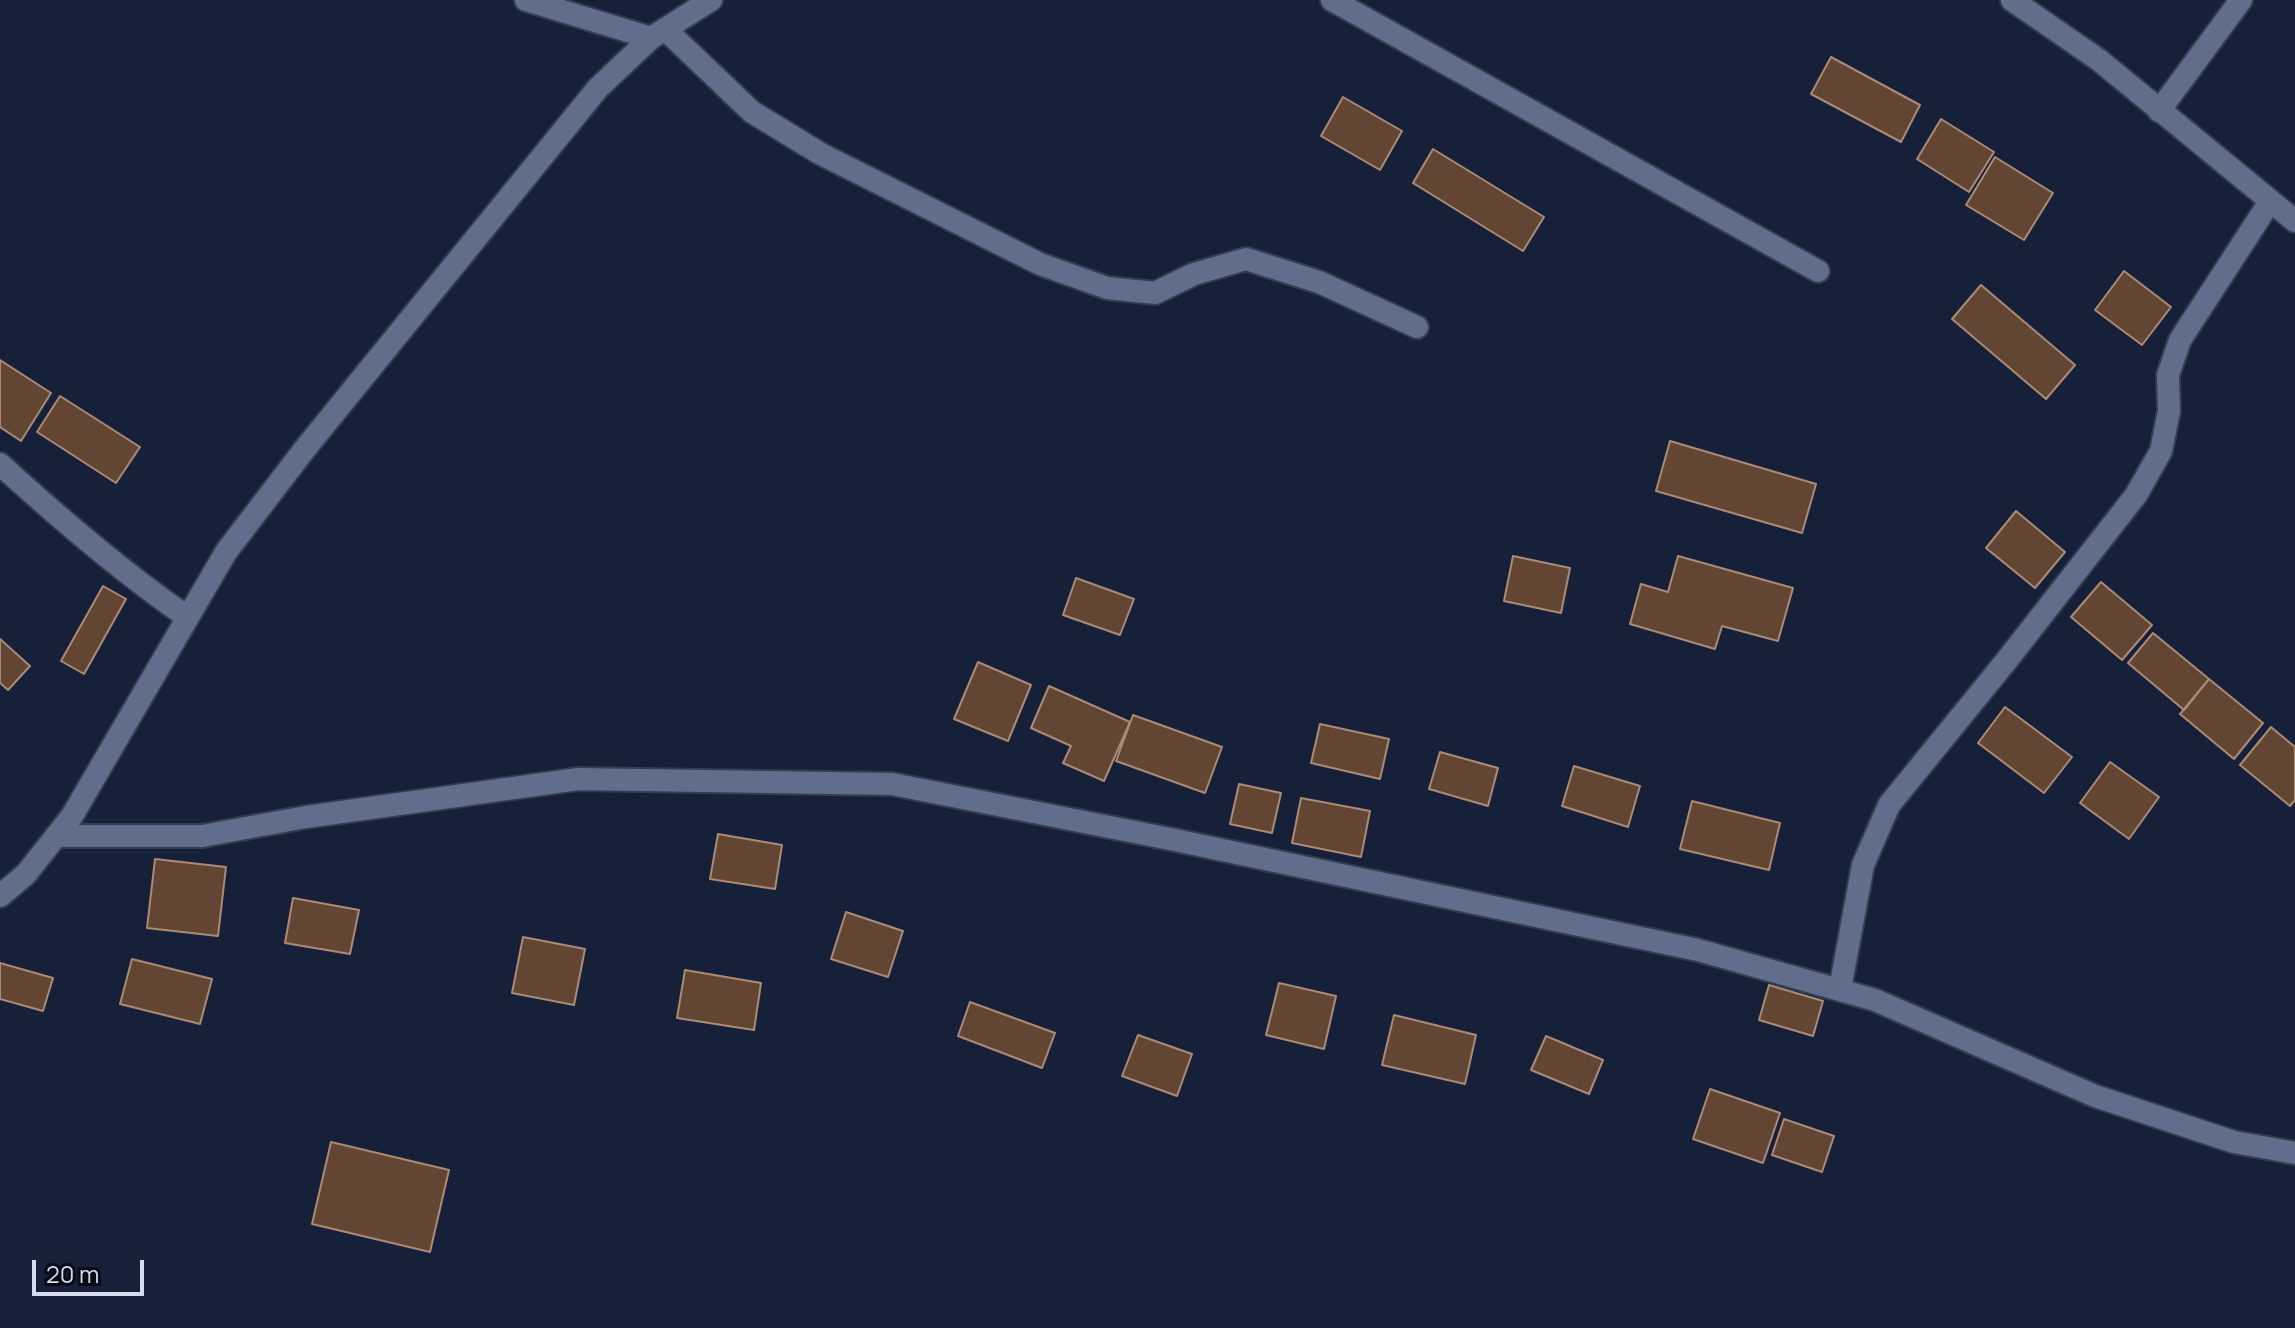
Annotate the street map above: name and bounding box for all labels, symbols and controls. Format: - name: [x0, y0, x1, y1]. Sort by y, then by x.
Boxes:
- scale bar: [36, 1244, 148, 1294]
- text: 20 m: [46, 1257, 99, 1290]

